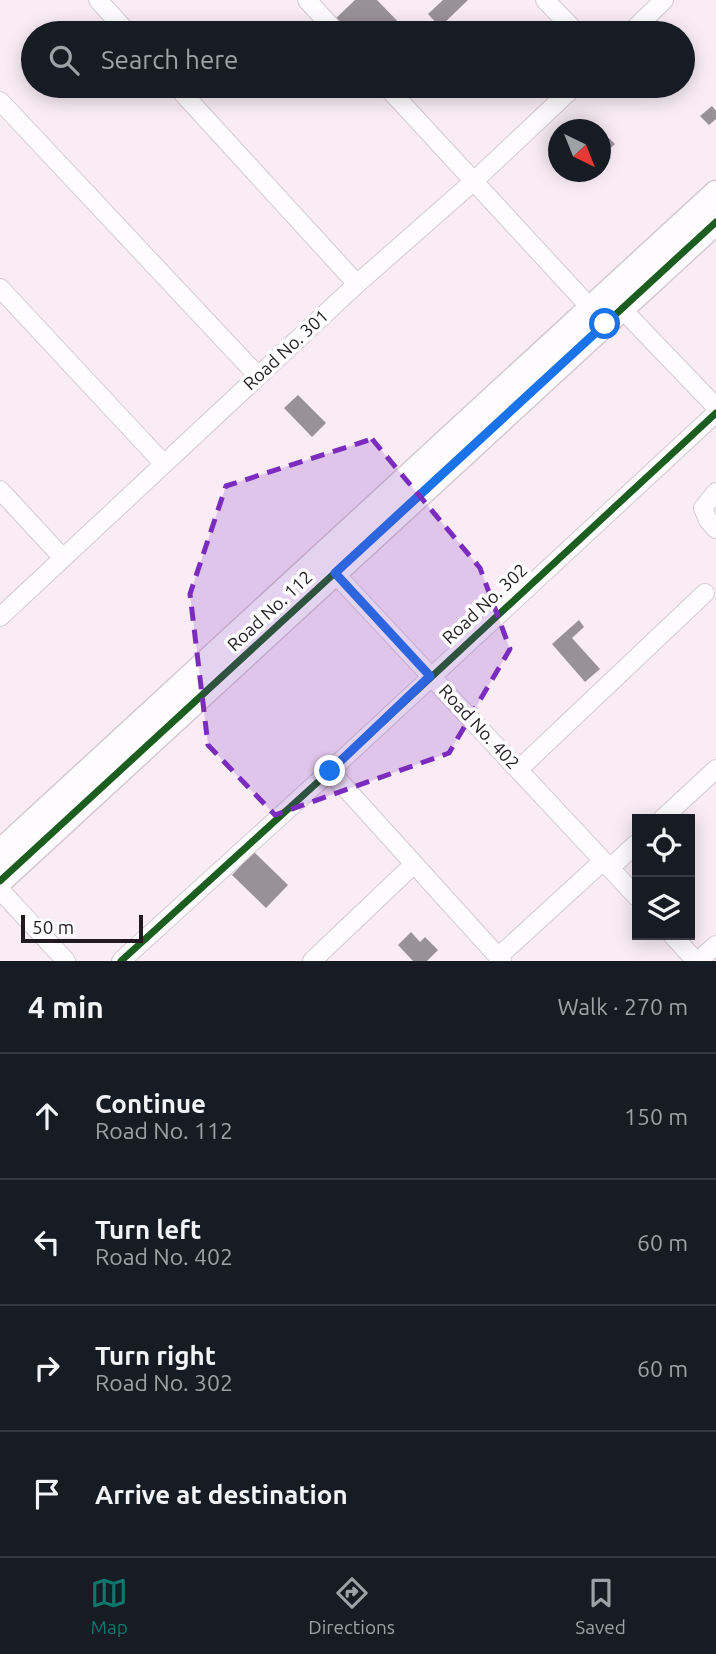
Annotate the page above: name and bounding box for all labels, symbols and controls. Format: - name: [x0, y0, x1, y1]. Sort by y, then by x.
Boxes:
- search box: [21, 21, 695, 98]
- icon: search: [45, 41, 83, 79]
- text: Search here: [101, 45, 238, 74]
- north arrow: [548, 119, 611, 182]
- street label: Road No. 301: [239, 305, 332, 393]
- route start: [589, 308, 620, 339]
- street label: Road No. 302: [438, 559, 531, 647]
- street label: Road No. 112: [223, 566, 316, 654]
- street label: Road No. 402: [436, 680, 524, 773]
- route end: [314, 755, 345, 786]
- map controls: [632, 814, 695, 940]
- button: locate: [632, 814, 695, 877]
- button: layers: [632, 877, 695, 940]
- scale bar: [21, 912, 144, 944]
- text: 50 m: [32, 916, 74, 938]
- text: 4 min: [28, 990, 104, 1024]
- text: Walk · 270 m: [557, 994, 688, 1019]
- text: Continue: [95, 1089, 206, 1118]
- icon: ahead: [28, 1097, 66, 1135]
- text: 150 m: [624, 1104, 688, 1129]
- text: Road No. 112: [95, 1118, 233, 1143]
- text: Turn left: [95, 1215, 201, 1244]
- icon: left: [28, 1223, 66, 1261]
- text: 60 m: [637, 1230, 688, 1255]
- text: Road No. 402: [95, 1244, 233, 1269]
- text: Turn right: [95, 1341, 216, 1370]
- icon: right: [28, 1349, 66, 1387]
- text: 60 m: [637, 1356, 688, 1381]
- text: Road No. 302: [95, 1370, 233, 1395]
- icon: arrive: [28, 1475, 66, 1513]
- text: Arrive at destination: [95, 1480, 348, 1509]
- tab: Map: [90, 1574, 128, 1638]
- tab: Directions: [308, 1574, 395, 1638]
- tab: Saved: [575, 1574, 626, 1638]

